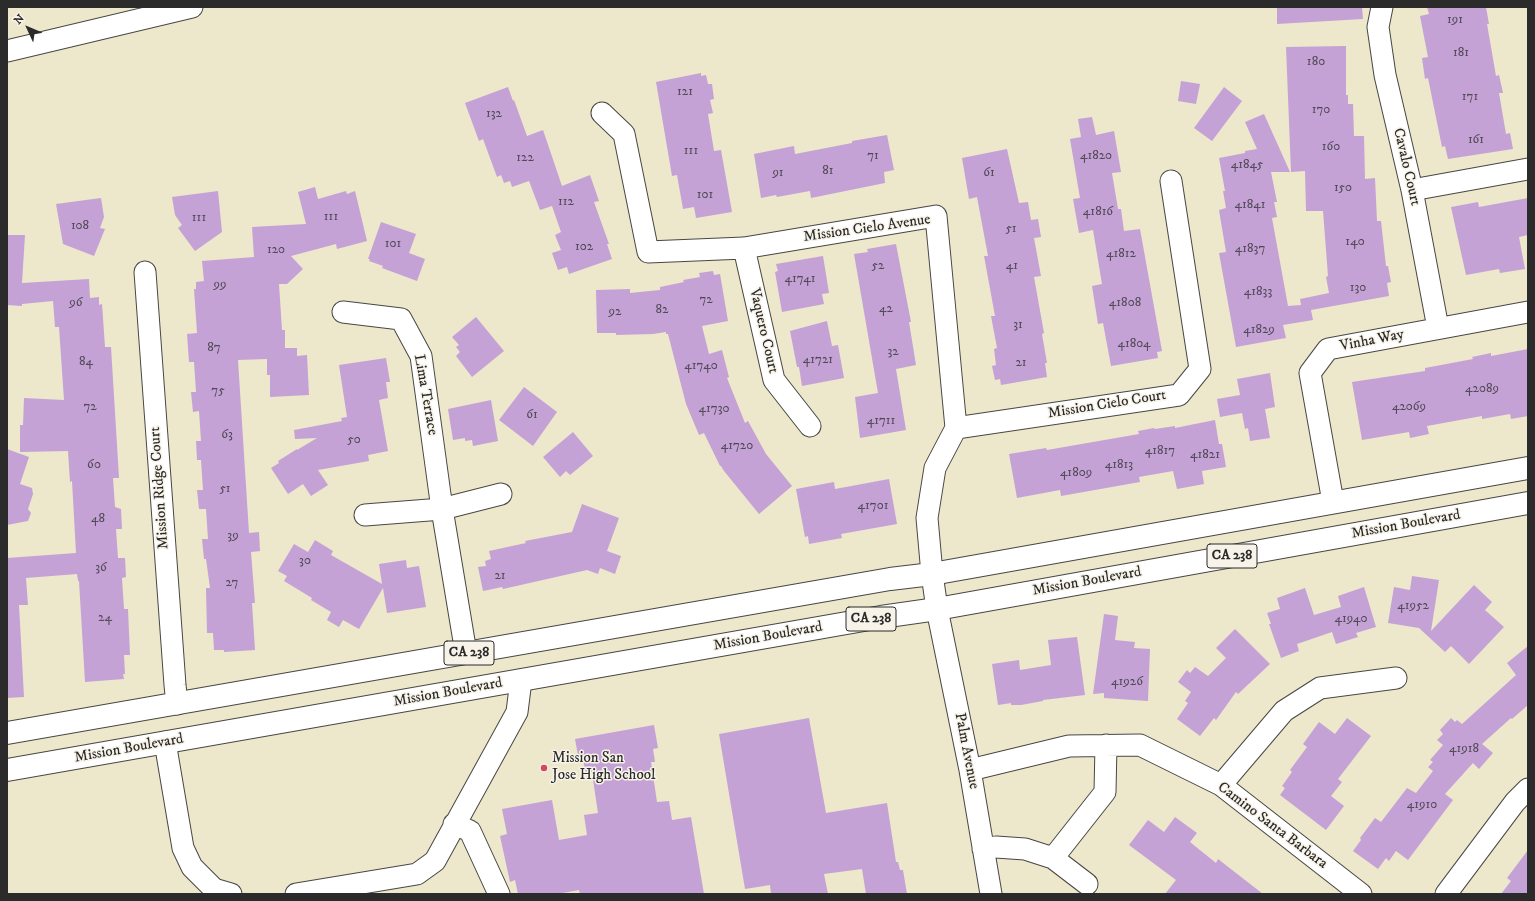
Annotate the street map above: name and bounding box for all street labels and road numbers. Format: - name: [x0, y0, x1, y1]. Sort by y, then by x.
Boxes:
- street label: Cavalo Court: [1388, 126, 1424, 208]
- street label: Mission Cielo Avenue: [802, 211, 932, 247]
- street label: Vaquero Court: [744, 287, 782, 375]
- street label: Vinha Way: [1338, 326, 1406, 356]
- street label: Lima Terrace: [409, 353, 441, 437]
- street label: Mission Cielo Court: [1046, 387, 1168, 423]
- street label: Mission Ridge Court: [147, 426, 173, 550]
- street label: Mission Boulevard: [1350, 507, 1462, 543]
- road number: CA 238: [1207, 544, 1257, 568]
- street label: Mission Boulevard: [1031, 564, 1143, 600]
- road number: CA 238: [846, 607, 896, 631]
- street label: Mission Boulevard: [712, 619, 824, 655]
- road number: CA 238: [444, 641, 494, 665]
- street label: Mission Boulevard: [392, 675, 504, 711]
- street label: Palm Avenue: [950, 711, 982, 791]
- street label: Mission Boulevard: [73, 731, 185, 767]
- street label: Camino Santa Barbara: [1213, 779, 1331, 873]

